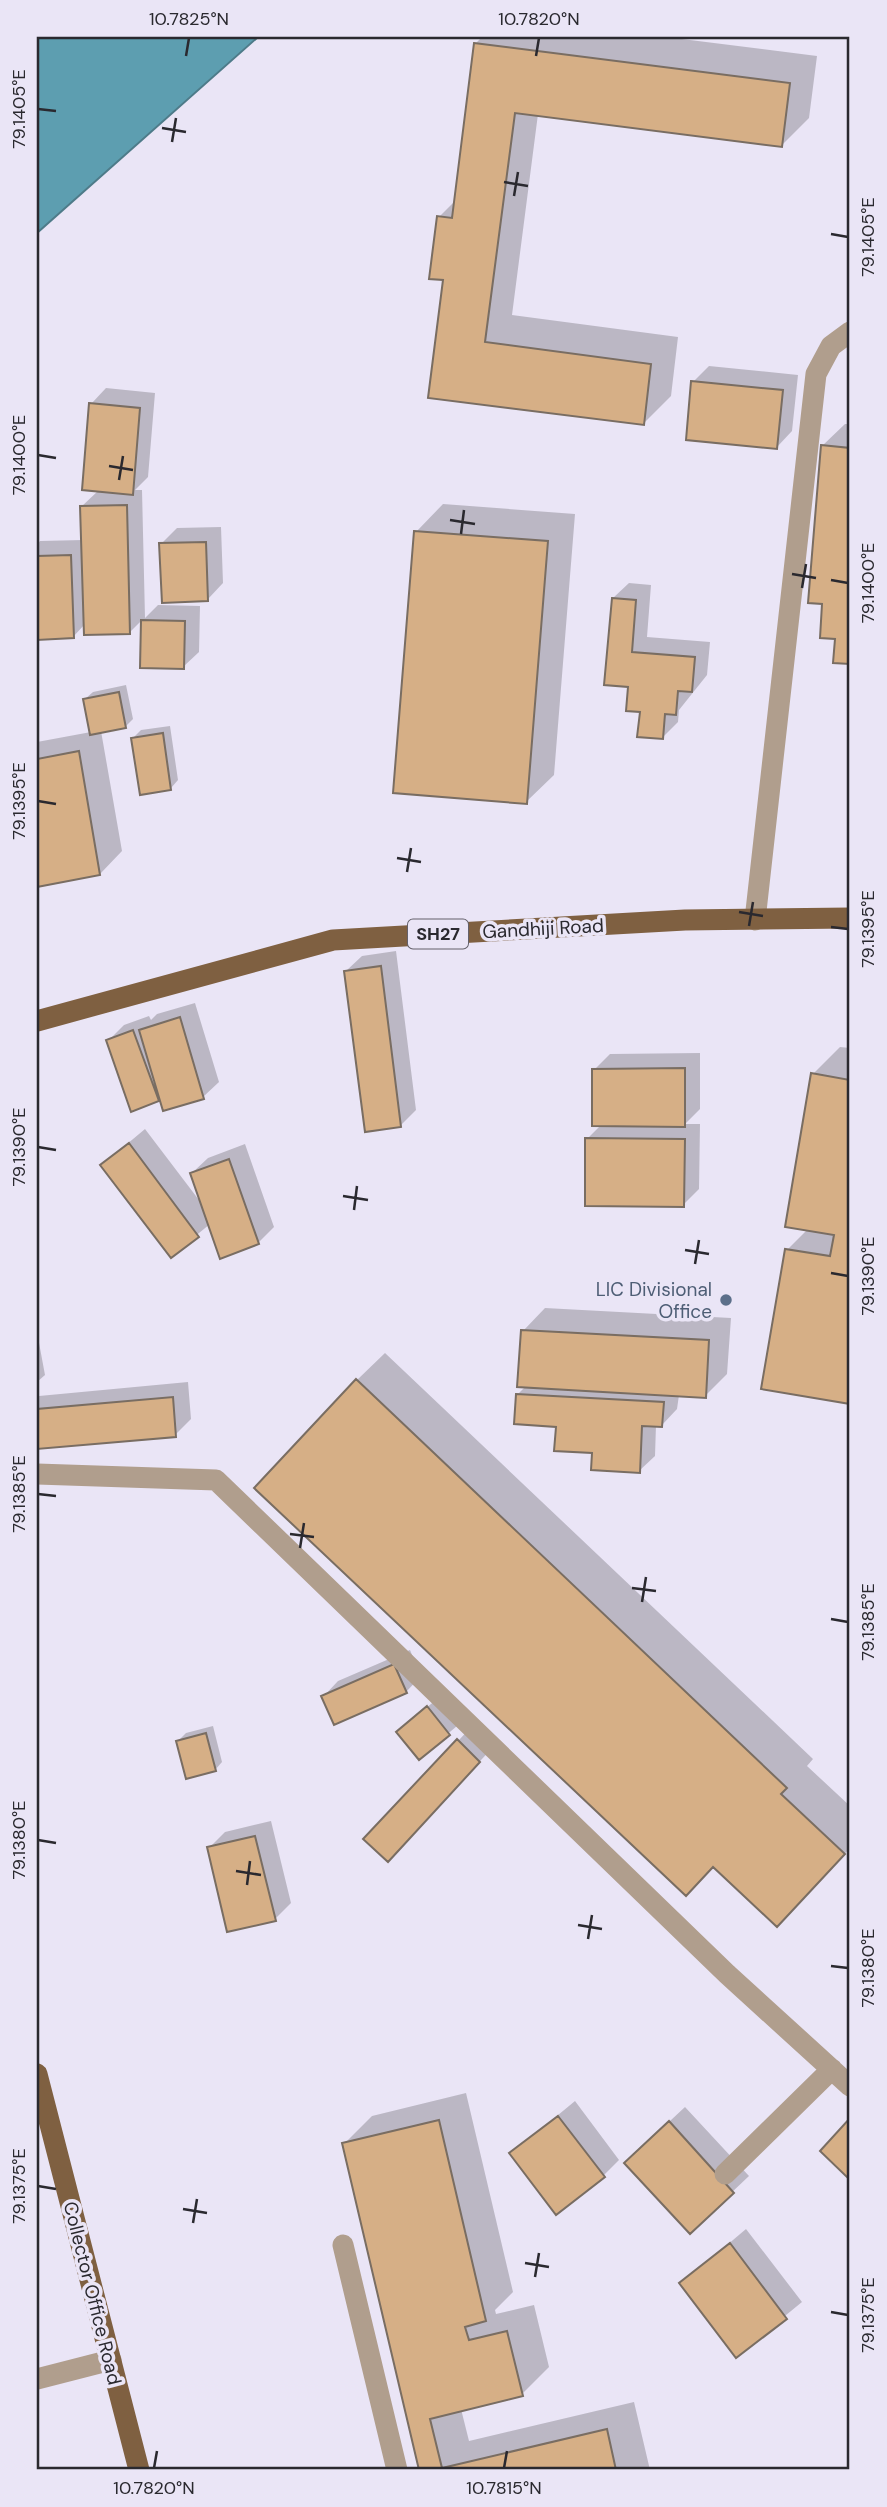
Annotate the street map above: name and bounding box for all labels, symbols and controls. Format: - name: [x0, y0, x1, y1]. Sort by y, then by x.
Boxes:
- text: 10.7825°N: [149, 7, 229, 31]
- text: 10.7820°N: [498, 7, 580, 31]
- text: 79.1405°E: [7, 69, 31, 149]
- text: 79.1405°E: [856, 197, 880, 277]
- text: 79.1400°E: [7, 415, 31, 495]
- text: 79.1400°E: [856, 543, 880, 623]
- text: 79.1395°E: [7, 762, 31, 840]
- text: 79.1395°E: [856, 890, 880, 968]
- street label: Gandhiji Road: [482, 913, 604, 944]
- road number: SH27: [408, 919, 468, 948]
- text: 79.1390°E: [7, 1108, 31, 1186]
- text: 79.1390°E: [856, 1237, 880, 1315]
- place label: LIC Divisional Office: [596, 1277, 712, 1324]
- marker: LIC Divisional Office: [718, 1292, 734, 1308]
- text: 79.1385°E: [7, 1455, 31, 1533]
- text: 79.1385°E: [856, 1583, 880, 1661]
- text: 79.1380°E: [7, 1801, 31, 1879]
- text: 79.1380°E: [856, 1929, 880, 2007]
- text: 79.1375°E: [7, 2148, 31, 2224]
- street label: Collector Office Road: [58, 2199, 127, 2387]
- text: 79.1375°E: [856, 2277, 880, 2353]
- text: 10.7820°N: [113, 2476, 195, 2500]
- text: 10.7815°N: [466, 2476, 542, 2500]

